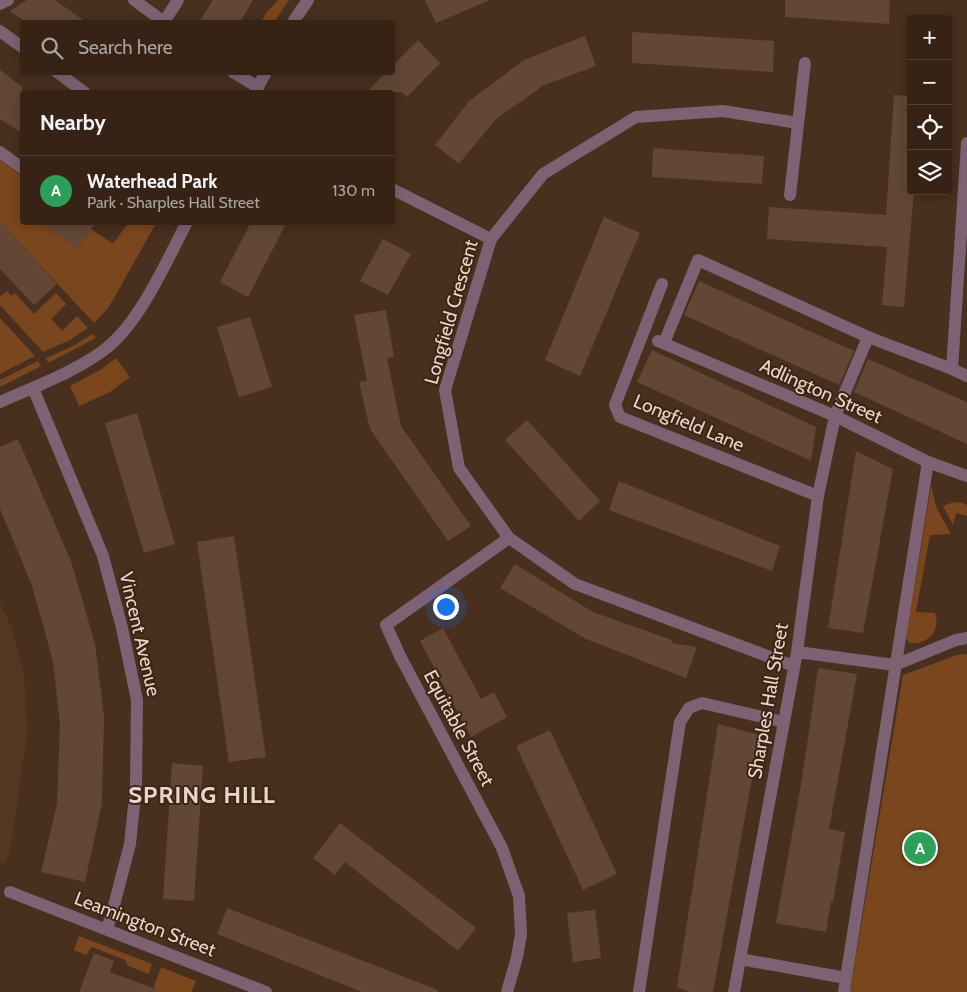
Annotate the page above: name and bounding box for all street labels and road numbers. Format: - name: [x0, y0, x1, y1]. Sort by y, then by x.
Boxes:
- street label: Longfield Crescent: [419, 237, 483, 387]
- street label: Adlington Street: [756, 354, 886, 428]
- street label: Longfield Lane: [630, 389, 748, 457]
- street label: Vincent Avenue: [115, 570, 166, 699]
- street label: Sharples Hall Street: [743, 621, 793, 781]
- street label: Equitable Street: [419, 666, 499, 790]
- street label: Leamington Street: [71, 886, 219, 962]

